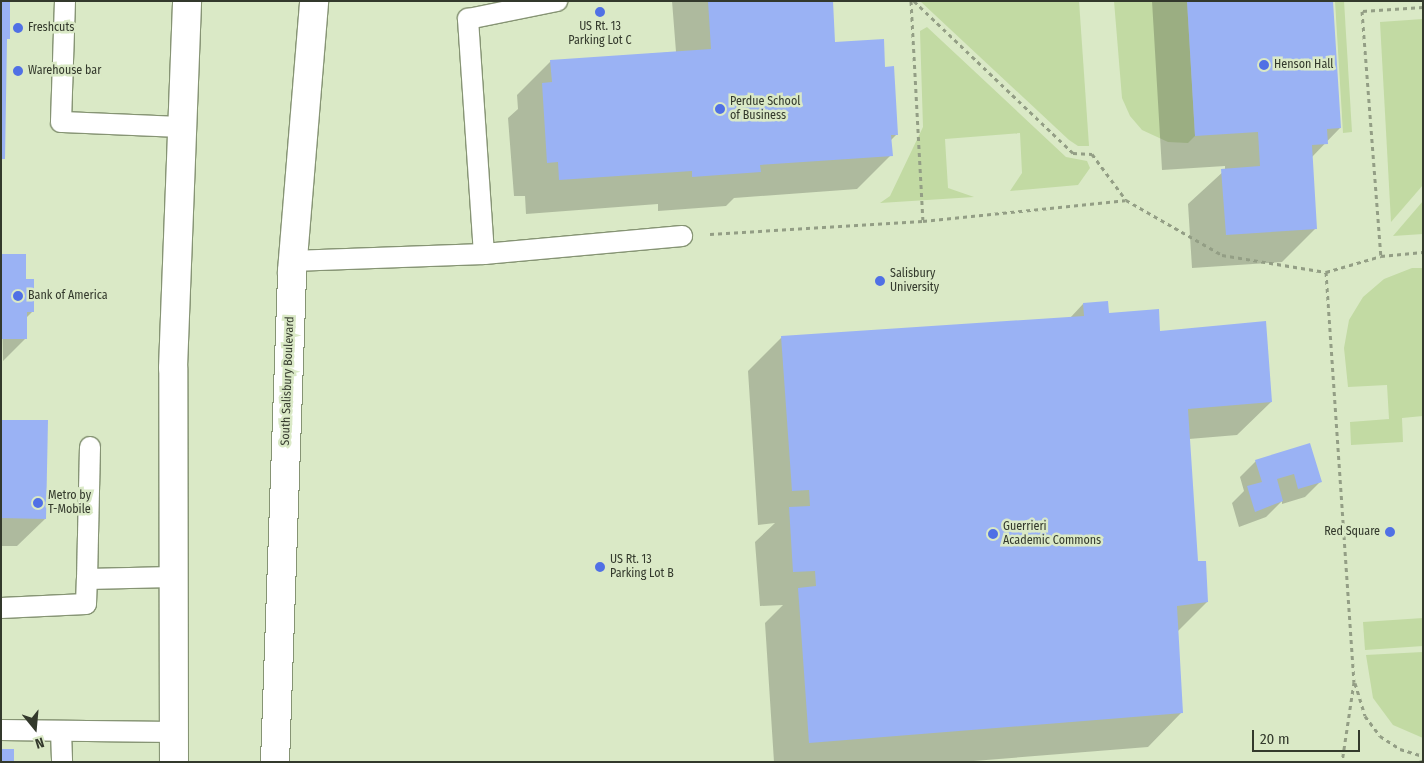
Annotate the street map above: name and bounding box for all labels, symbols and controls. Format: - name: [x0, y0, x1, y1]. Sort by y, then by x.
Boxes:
- marker: US Rt. 13 Parking Lot C: [594, 6, 606, 18]
- place label: US Rt. 13 Parking Lot C: [568, 20, 632, 48]
- place label: Freshcuts: [28, 21, 74, 35]
- marker: Freshcuts: [12, 22, 24, 34]
- place label: Henson Hall: [1274, 58, 1333, 72]
- marker: Henson Hall: [1258, 59, 1270, 71]
- place label: Warehouse bar: [28, 64, 101, 78]
- marker: Warehouse bar: [12, 65, 24, 77]
- place label: Perdue School of Business: [730, 95, 800, 123]
- marker: Perdue School of Business: [714, 103, 726, 115]
- place label: Salisbury University: [890, 267, 939, 295]
- marker: Salisbury University: [874, 275, 886, 287]
- place label: Bank of America: [28, 289, 108, 303]
- marker: Bank of America: [12, 290, 24, 302]
- street label: South Salisbury Boulevard: [279, 316, 297, 446]
- place label: Metro by T-Mobile: [48, 489, 91, 517]
- marker: Metro by T-Mobile: [32, 497, 44, 509]
- place label: Guerrieri Academic Commons: [1003, 520, 1101, 548]
- place label: Red Square: [1324, 525, 1380, 539]
- marker: Red Square: [1384, 526, 1396, 538]
- marker: Guerrieri Academic Commons: [987, 528, 999, 540]
- place label: US Rt. 13 Parking Lot B: [610, 553, 674, 581]
- marker: US Rt. 13 Parking Lot B: [594, 561, 606, 573]
- north arrow: [10, 703, 60, 753]
- scale bar: [1254, 720, 1362, 752]
- text: 20 m: [1260, 730, 1290, 748]
- text: N: [33, 733, 46, 752]

